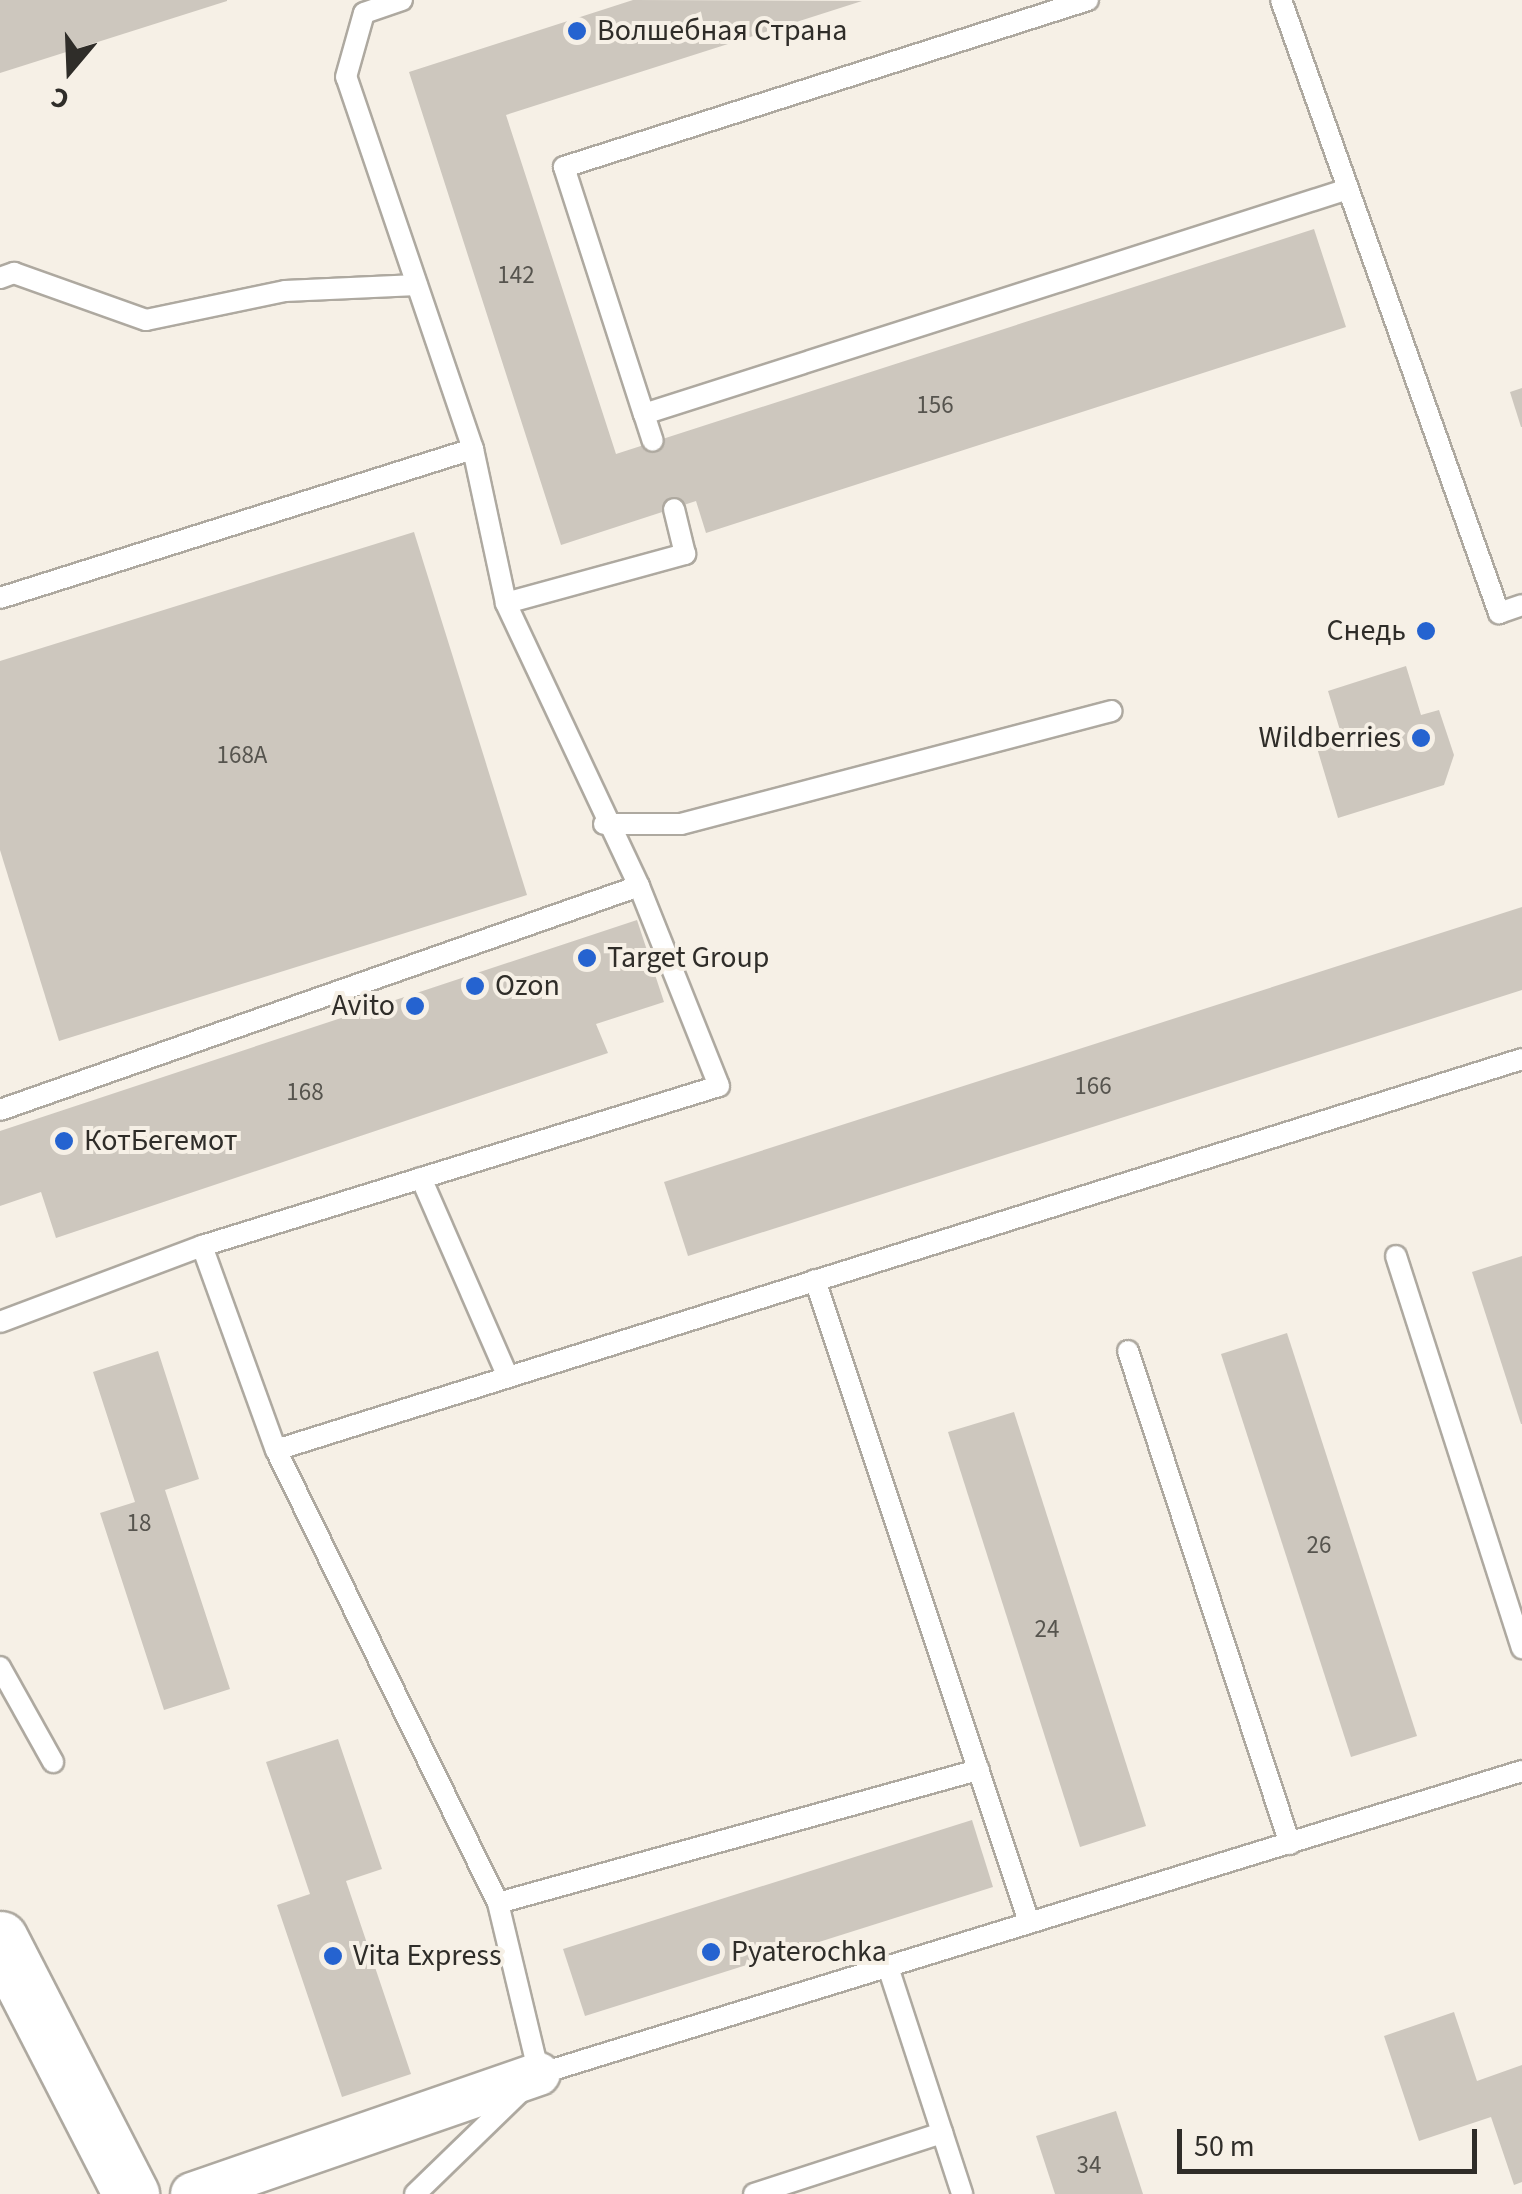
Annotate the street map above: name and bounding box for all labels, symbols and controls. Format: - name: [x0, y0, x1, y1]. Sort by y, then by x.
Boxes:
- place label: Волшебная Страна: [597, 13, 847, 49]
- north arrow: [20, 20, 120, 120]
- marker: Волшебная Страна: [566, 20, 588, 42]
- text: С: [46, 77, 74, 120]
- house number: 142: [497, 260, 535, 290]
- house number: 156: [916, 390, 954, 420]
- place label: Снедь: [1326, 613, 1406, 649]
- marker: Снедь: [1415, 620, 1437, 642]
- place label: Wildberries: [1259, 720, 1401, 756]
- marker: Wildberries: [1410, 727, 1432, 749]
- house number: 168А: [217, 740, 267, 770]
- place label: Target Group: [607, 940, 769, 976]
- marker: Target Group: [576, 947, 598, 969]
- place label: Ozon: [495, 968, 560, 1004]
- marker: Ozon: [464, 975, 486, 997]
- place label: Avito: [332, 988, 395, 1024]
- marker: Avito: [404, 995, 426, 1017]
- house number: 166: [1074, 1071, 1112, 1101]
- house number: 168: [286, 1077, 324, 1107]
- place label: КотБегемот: [84, 1123, 237, 1159]
- marker: КотБегемот: [53, 1130, 75, 1152]
- house number: 18: [127, 1508, 151, 1538]
- house number: 26: [1307, 1530, 1331, 1560]
- house number: 24: [1035, 1614, 1059, 1644]
- place label: Pyaterochka: [731, 1934, 887, 1970]
- place label: Vita Express: [353, 1938, 501, 1974]
- marker: Pyaterochka: [700, 1941, 722, 1963]
- marker: Vita Express: [322, 1945, 344, 1967]
- scale bar: [1182, 2109, 1482, 2171]
- text: 50 m: [1194, 2125, 1255, 2168]
- house number: 34: [1077, 2150, 1101, 2180]

